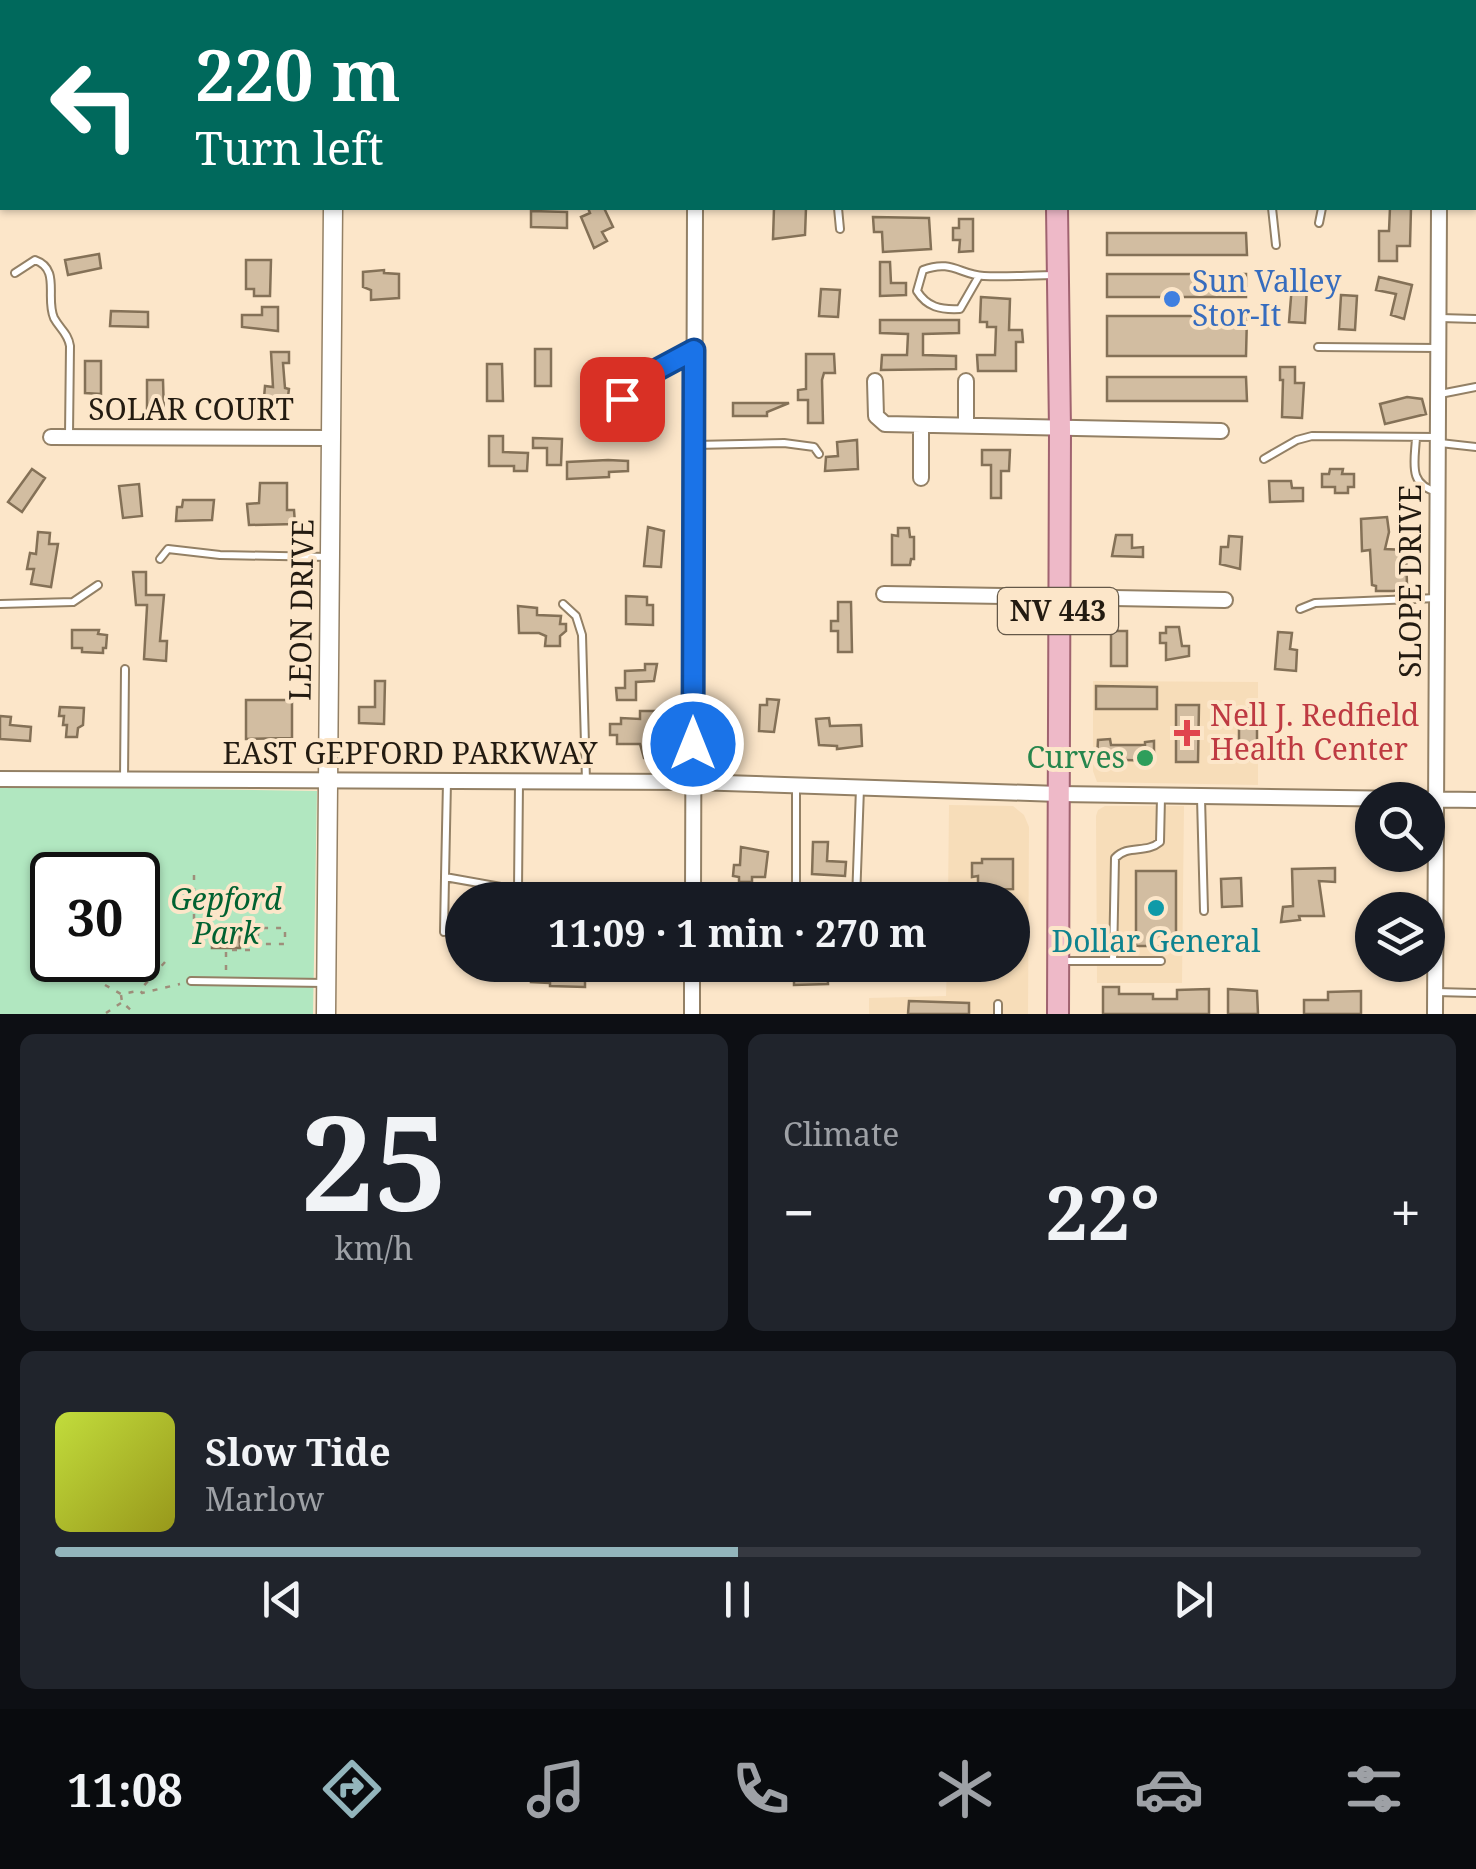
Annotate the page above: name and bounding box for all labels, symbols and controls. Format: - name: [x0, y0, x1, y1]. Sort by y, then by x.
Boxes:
- text: 220 m: [195, 26, 401, 122]
- icon: left: [30, 40, 160, 170]
- text: Turn left: [195, 117, 384, 178]
- place label: Sun Valley Stor-It: [1192, 260, 1342, 335]
- marker: Sun Valley Stor-It: [1161, 288, 1183, 310]
- pin: [580, 357, 665, 442]
- icon: arrive: [595, 372, 650, 427]
- street label: SOLAR COURT: [88, 388, 294, 429]
- street label: SLOPE DRIVE: [1389, 484, 1430, 678]
- street label: LEON DRIVE: [278, 519, 323, 701]
- road number: NV 443: [998, 588, 1118, 634]
- position arrow: [641, 692, 745, 796]
- place label: Nell J. Redfield Health Center: [1210, 694, 1419, 769]
- marker: Nell J. Redfield Health Center: [1174, 720, 1200, 746]
- street label: EAST GEPFORD PARKWAY: [223, 732, 598, 773]
- place label: Curves: [1026, 736, 1125, 777]
- marker: Curves: [1134, 747, 1156, 769]
- map controls: [1355, 782, 1445, 982]
- button: search: [1355, 782, 1445, 872]
- speed limit sign: 30: [30, 852, 160, 982]
- park label: Gepford Park: [170, 878, 282, 953]
- button: layers: [1355, 892, 1445, 982]
- marker: Dollar General: [1145, 897, 1167, 919]
- text: 11:09 · 1 min · 270 m: [548, 906, 927, 958]
- place label: Dollar General: [1051, 920, 1261, 961]
- text: 25: [301, 1072, 447, 1249]
- text: Climate: [783, 1112, 899, 1155]
- text: 22°: [1045, 1160, 1160, 1262]
- text: −: [783, 1174, 815, 1249]
- text: +: [1390, 1174, 1421, 1249]
- text: km/h: [335, 1226, 413, 1269]
- text: Slow Tide: [205, 1425, 391, 1477]
- text: Marlow: [205, 1477, 324, 1520]
- icon: previous: [255, 1572, 310, 1627]
- icon: pause: [710, 1572, 765, 1627]
- icon: next: [1166, 1572, 1221, 1627]
- icon: directions: [317, 1754, 387, 1824]
- icon: music: [521, 1754, 591, 1824]
- icon: phone: [726, 1754, 796, 1824]
- icon: climate: [930, 1754, 1000, 1824]
- icon: car: [1134, 1754, 1204, 1824]
- icon: filters: [1339, 1754, 1409, 1824]
- text: 11:08: [67, 1759, 183, 1820]

